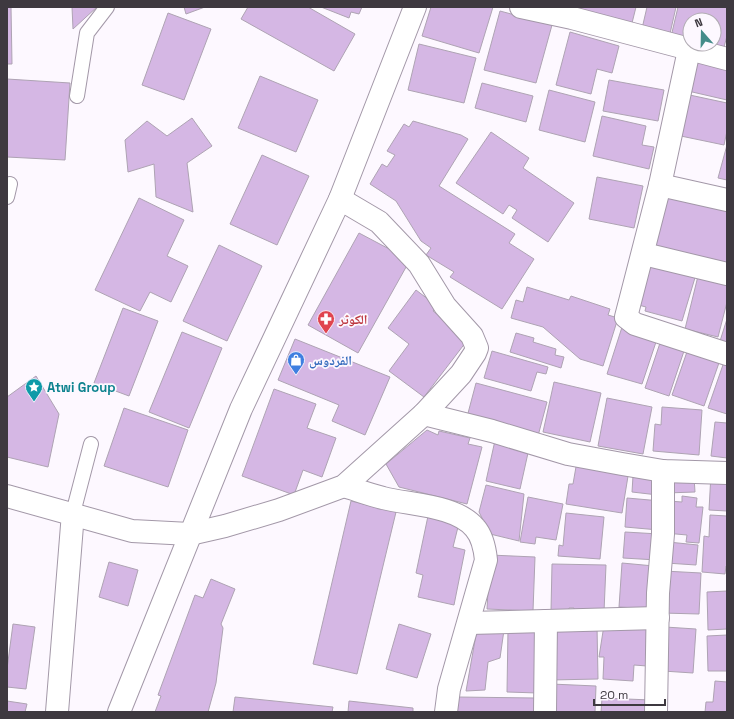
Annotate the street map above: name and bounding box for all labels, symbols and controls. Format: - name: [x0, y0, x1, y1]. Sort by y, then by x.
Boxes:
- north arrow: [682, 12, 722, 52]
- text: N: [693, 15, 704, 30]
- pharmacy icon: الكوثر: [316, 309, 336, 334]
- place label: الكوثر: [338, 311, 368, 328]
- shop icon: الفردوس: [286, 350, 306, 375]
- place label: الفردوس: [309, 352, 352, 369]
- place icon: Atwi Group: [24, 377, 44, 402]
- place label: Atwi Group: [47, 379, 116, 396]
- scale bar: [594, 681, 665, 707]
- text: 20 m: [600, 687, 628, 703]

